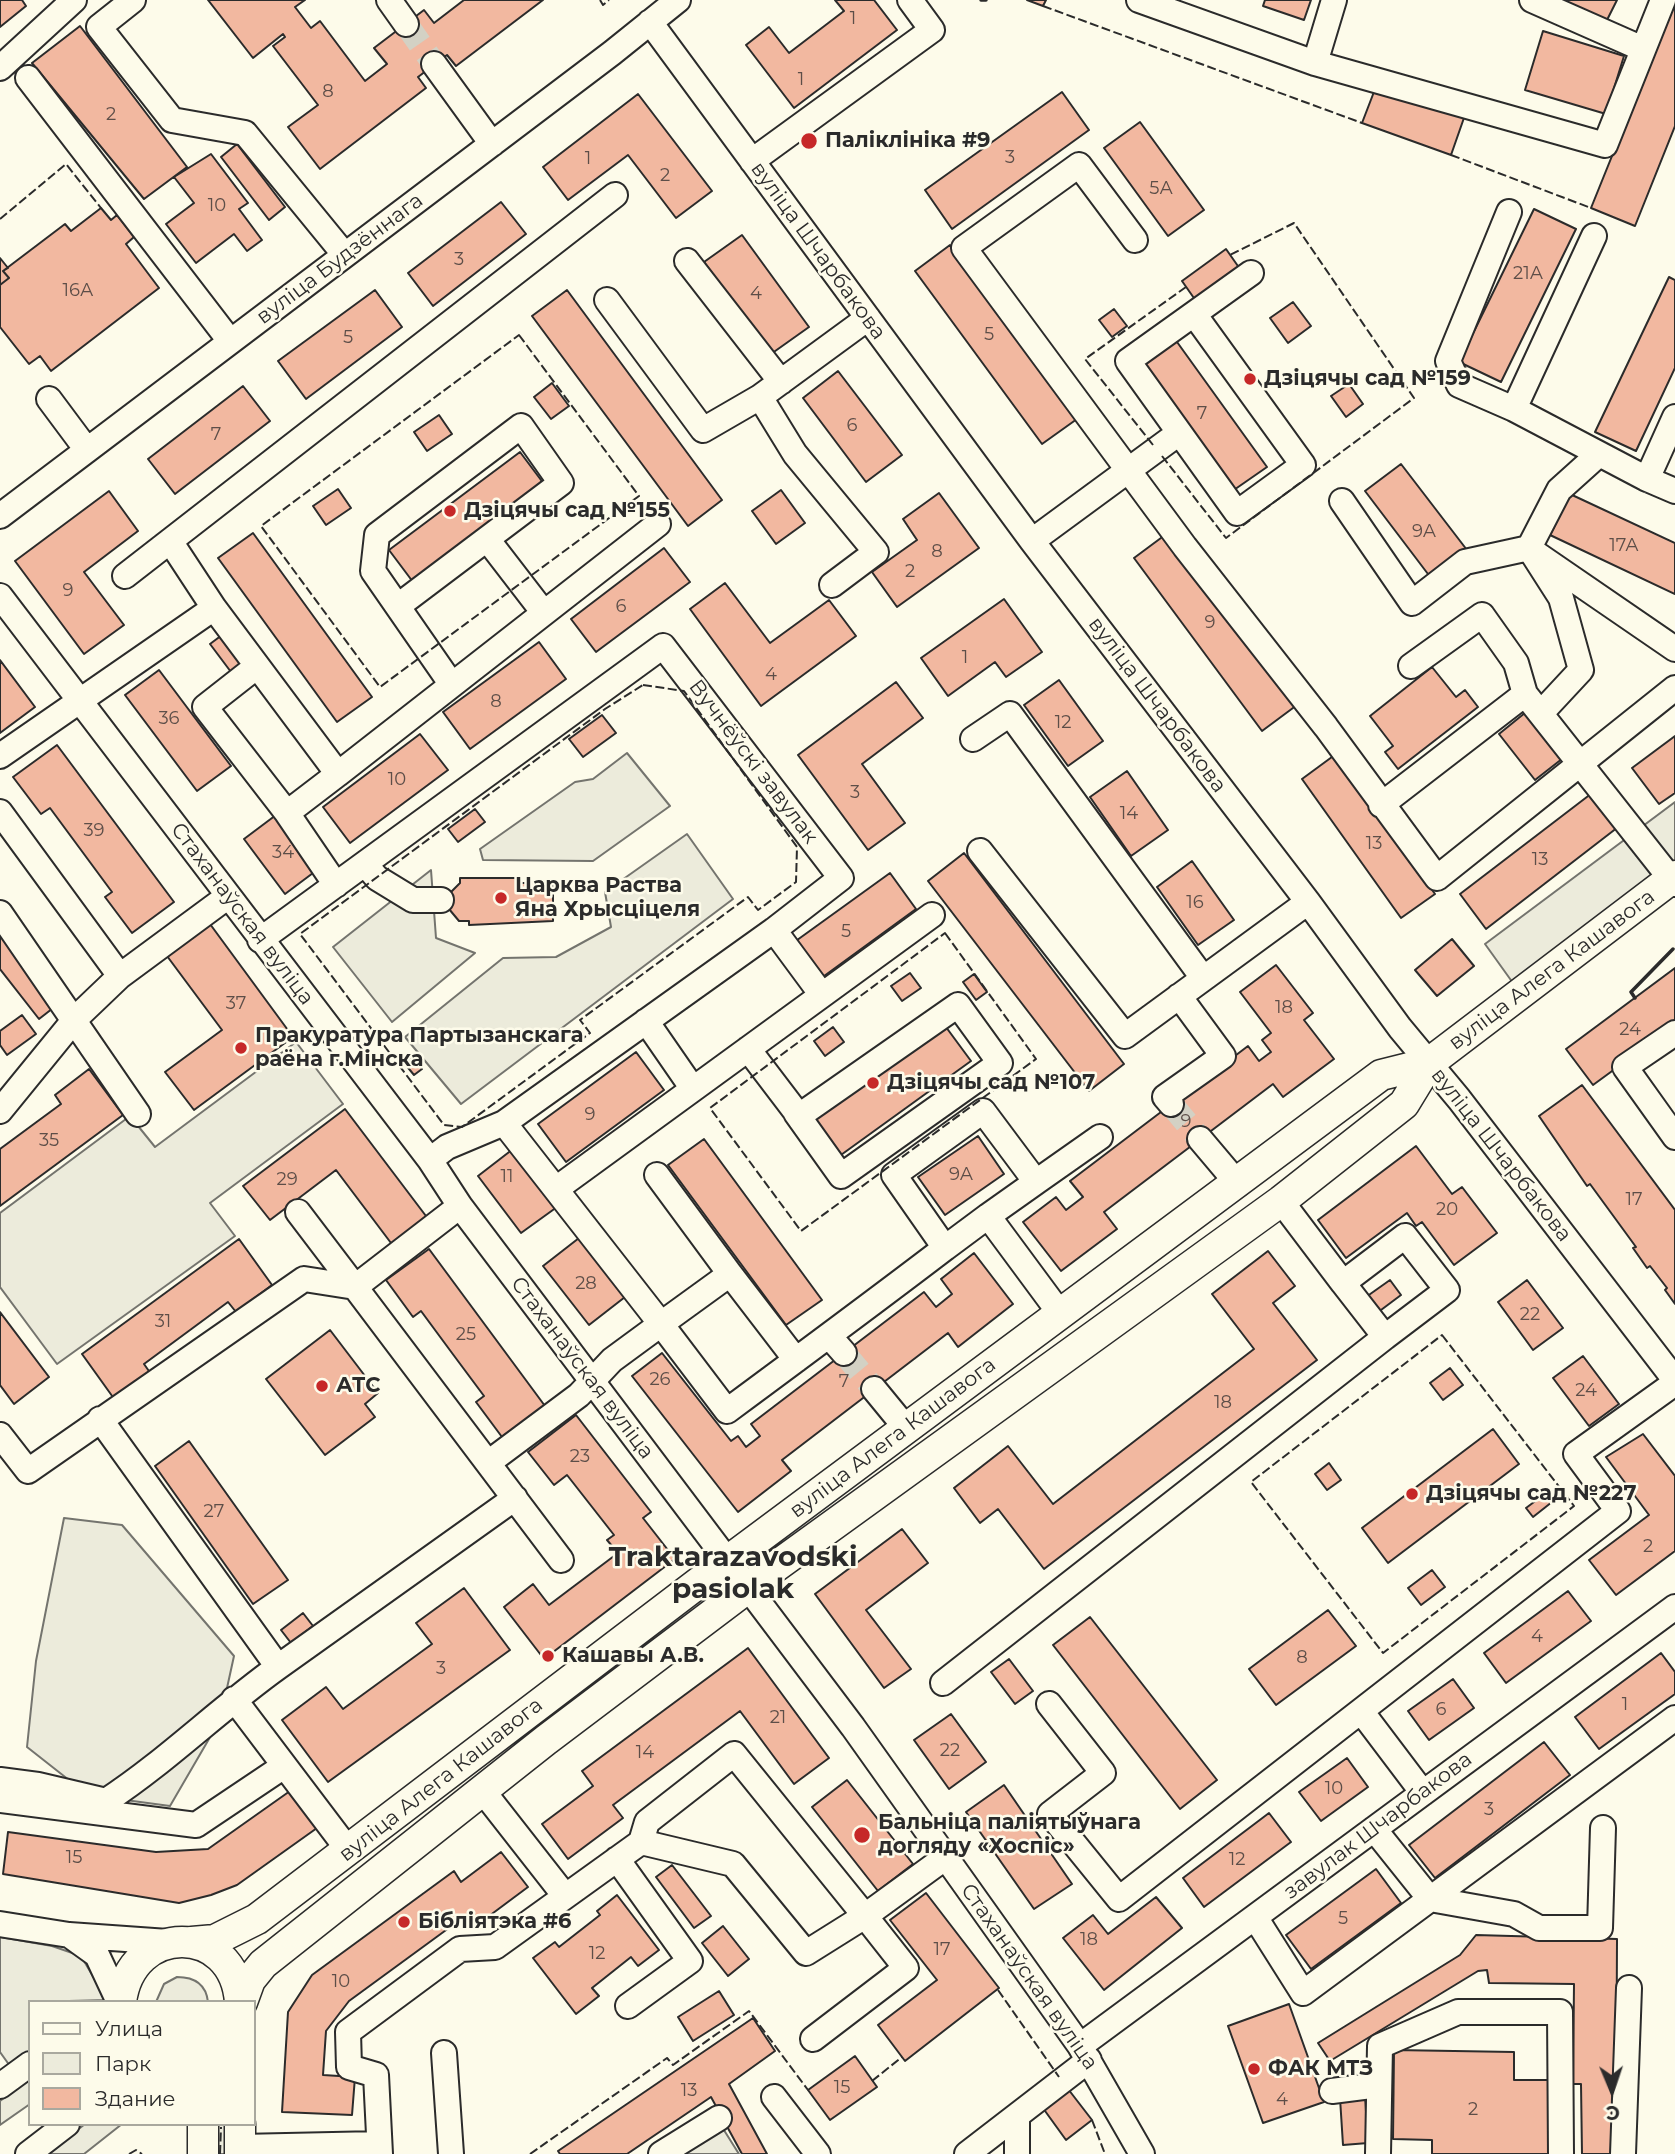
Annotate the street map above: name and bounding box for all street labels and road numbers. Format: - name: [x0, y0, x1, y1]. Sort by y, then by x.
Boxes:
- street label: вуліца Шчарбакова: [745, 157, 891, 345]
- street label: вуліца Будзённага: [252, 188, 428, 330]
- street label: вуліца Шчарбакова: [1083, 612, 1231, 798]
- street label: Вучнёўскі завулак: [683, 675, 823, 849]
- street label: Стаханаўская вуліца: [165, 818, 319, 1010]
- street label: вуліца Алега Кашавога: [1444, 884, 1660, 1056]
- street label: вуліца Шчарбакова: [1425, 1063, 1577, 1247]
- street label: Стаханаўская вуліца: [505, 1272, 659, 1464]
- street label: вуліца Алега Кашавога: [785, 1352, 1001, 1524]
- street label: вуліца Алега Кашавога: [334, 1693, 548, 1867]
- street label: завулак Шчарбакова: [1279, 1747, 1477, 1905]
- street label: Стаханаўская вуліца: [955, 1879, 1103, 2075]

